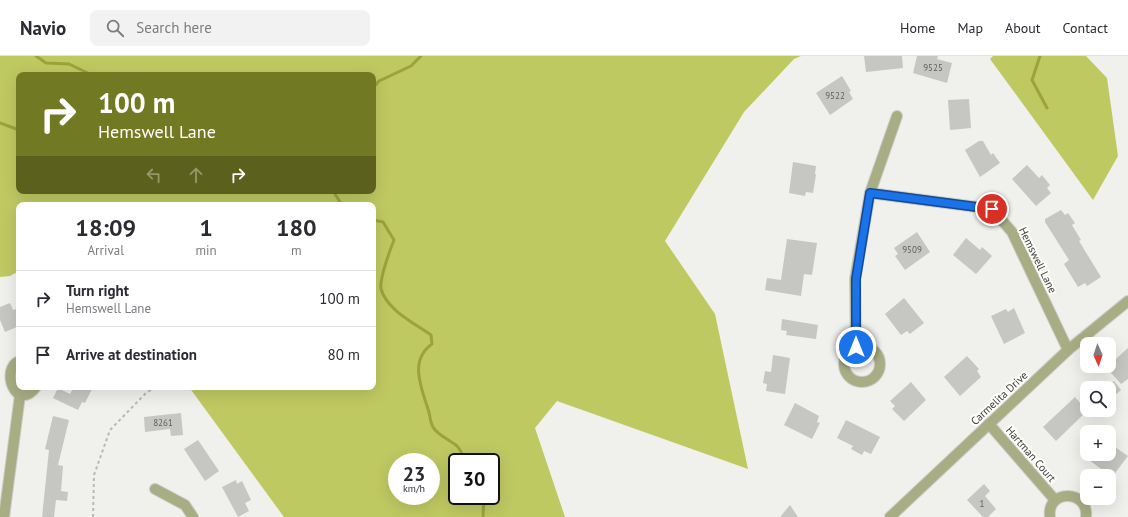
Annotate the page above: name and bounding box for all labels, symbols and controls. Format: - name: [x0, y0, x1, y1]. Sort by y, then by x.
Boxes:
- search box: [90, 10, 370, 46]
- text: Navio: [20, 16, 66, 40]
- icon: search: [104, 17, 126, 39]
- text: Search here: [136, 18, 212, 37]
- text: Home: [900, 19, 935, 37]
- text: Map: [957, 19, 983, 37]
- text: About: [1005, 19, 1041, 37]
- text: Contact: [1063, 19, 1108, 37]
- house number: 9525: [923, 62, 943, 73]
- text: 100 m: [98, 84, 175, 121]
- icon: right: [32, 88, 84, 140]
- house number: 9522: [825, 90, 845, 101]
- text: Hemswell Lane: [98, 120, 216, 143]
- icon: left: [143, 164, 165, 186]
- icon: ahead: [185, 164, 207, 186]
- icon: right: [227, 164, 249, 186]
- pin: [975, 192, 1009, 226]
- icon: arrive: [981, 198, 1003, 220]
- text: 18:09: [75, 212, 136, 243]
- text: 1: [199, 212, 213, 243]
- text: 180: [276, 212, 317, 243]
- street label: Hemswell Lane: [1016, 225, 1060, 296]
- text: Arrival: [88, 242, 124, 259]
- text: min: [195, 242, 217, 259]
- text: m: [291, 242, 302, 259]
- house number: 9509: [902, 244, 922, 255]
- text: Turn right: [66, 281, 129, 300]
- icon: right: [32, 288, 54, 310]
- text: 100 m: [319, 289, 360, 308]
- text: Hemswell Lane: [66, 300, 151, 317]
- position arrow: [835, 326, 877, 368]
- north arrow: [1080, 337, 1116, 373]
- map controls: [1080, 337, 1116, 505]
- icon: arrive: [32, 344, 54, 366]
- text: Arrive at destination: [66, 345, 197, 364]
- text: 80 m: [327, 345, 360, 364]
- street label: Carmelita Drive: [968, 368, 1031, 428]
- button: search: [1080, 381, 1116, 417]
- house number: 8261: [153, 417, 173, 428]
- street label: Hartman Court: [1003, 423, 1059, 485]
- button: +: [1080, 425, 1116, 461]
- speed limit sign: 30: [448, 453, 500, 505]
- text: 23: [403, 461, 425, 487]
- button: −: [1080, 469, 1116, 505]
- text: km/h: [403, 482, 425, 495]
- house number: 1: [980, 498, 985, 509]

